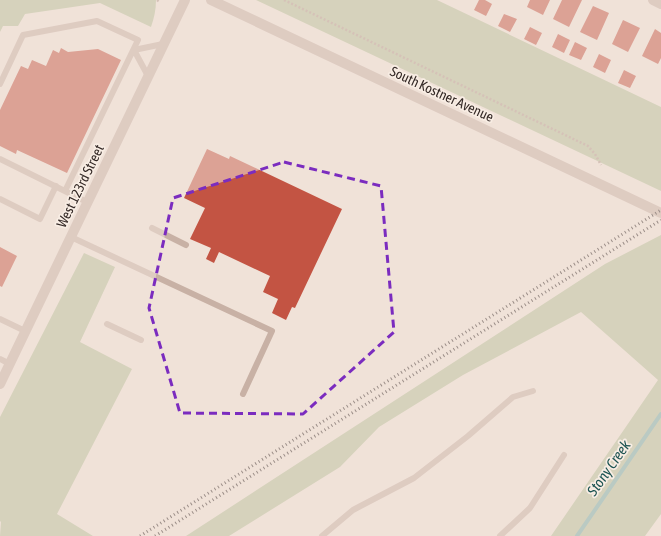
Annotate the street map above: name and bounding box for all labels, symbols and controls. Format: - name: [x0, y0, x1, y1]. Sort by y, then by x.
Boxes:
- street label: South Kostner Avenue: [388, 63, 496, 125]
- street label: West 123rd Street: [53, 142, 107, 230]
- water label: Stony Creek: [583, 436, 634, 499]

